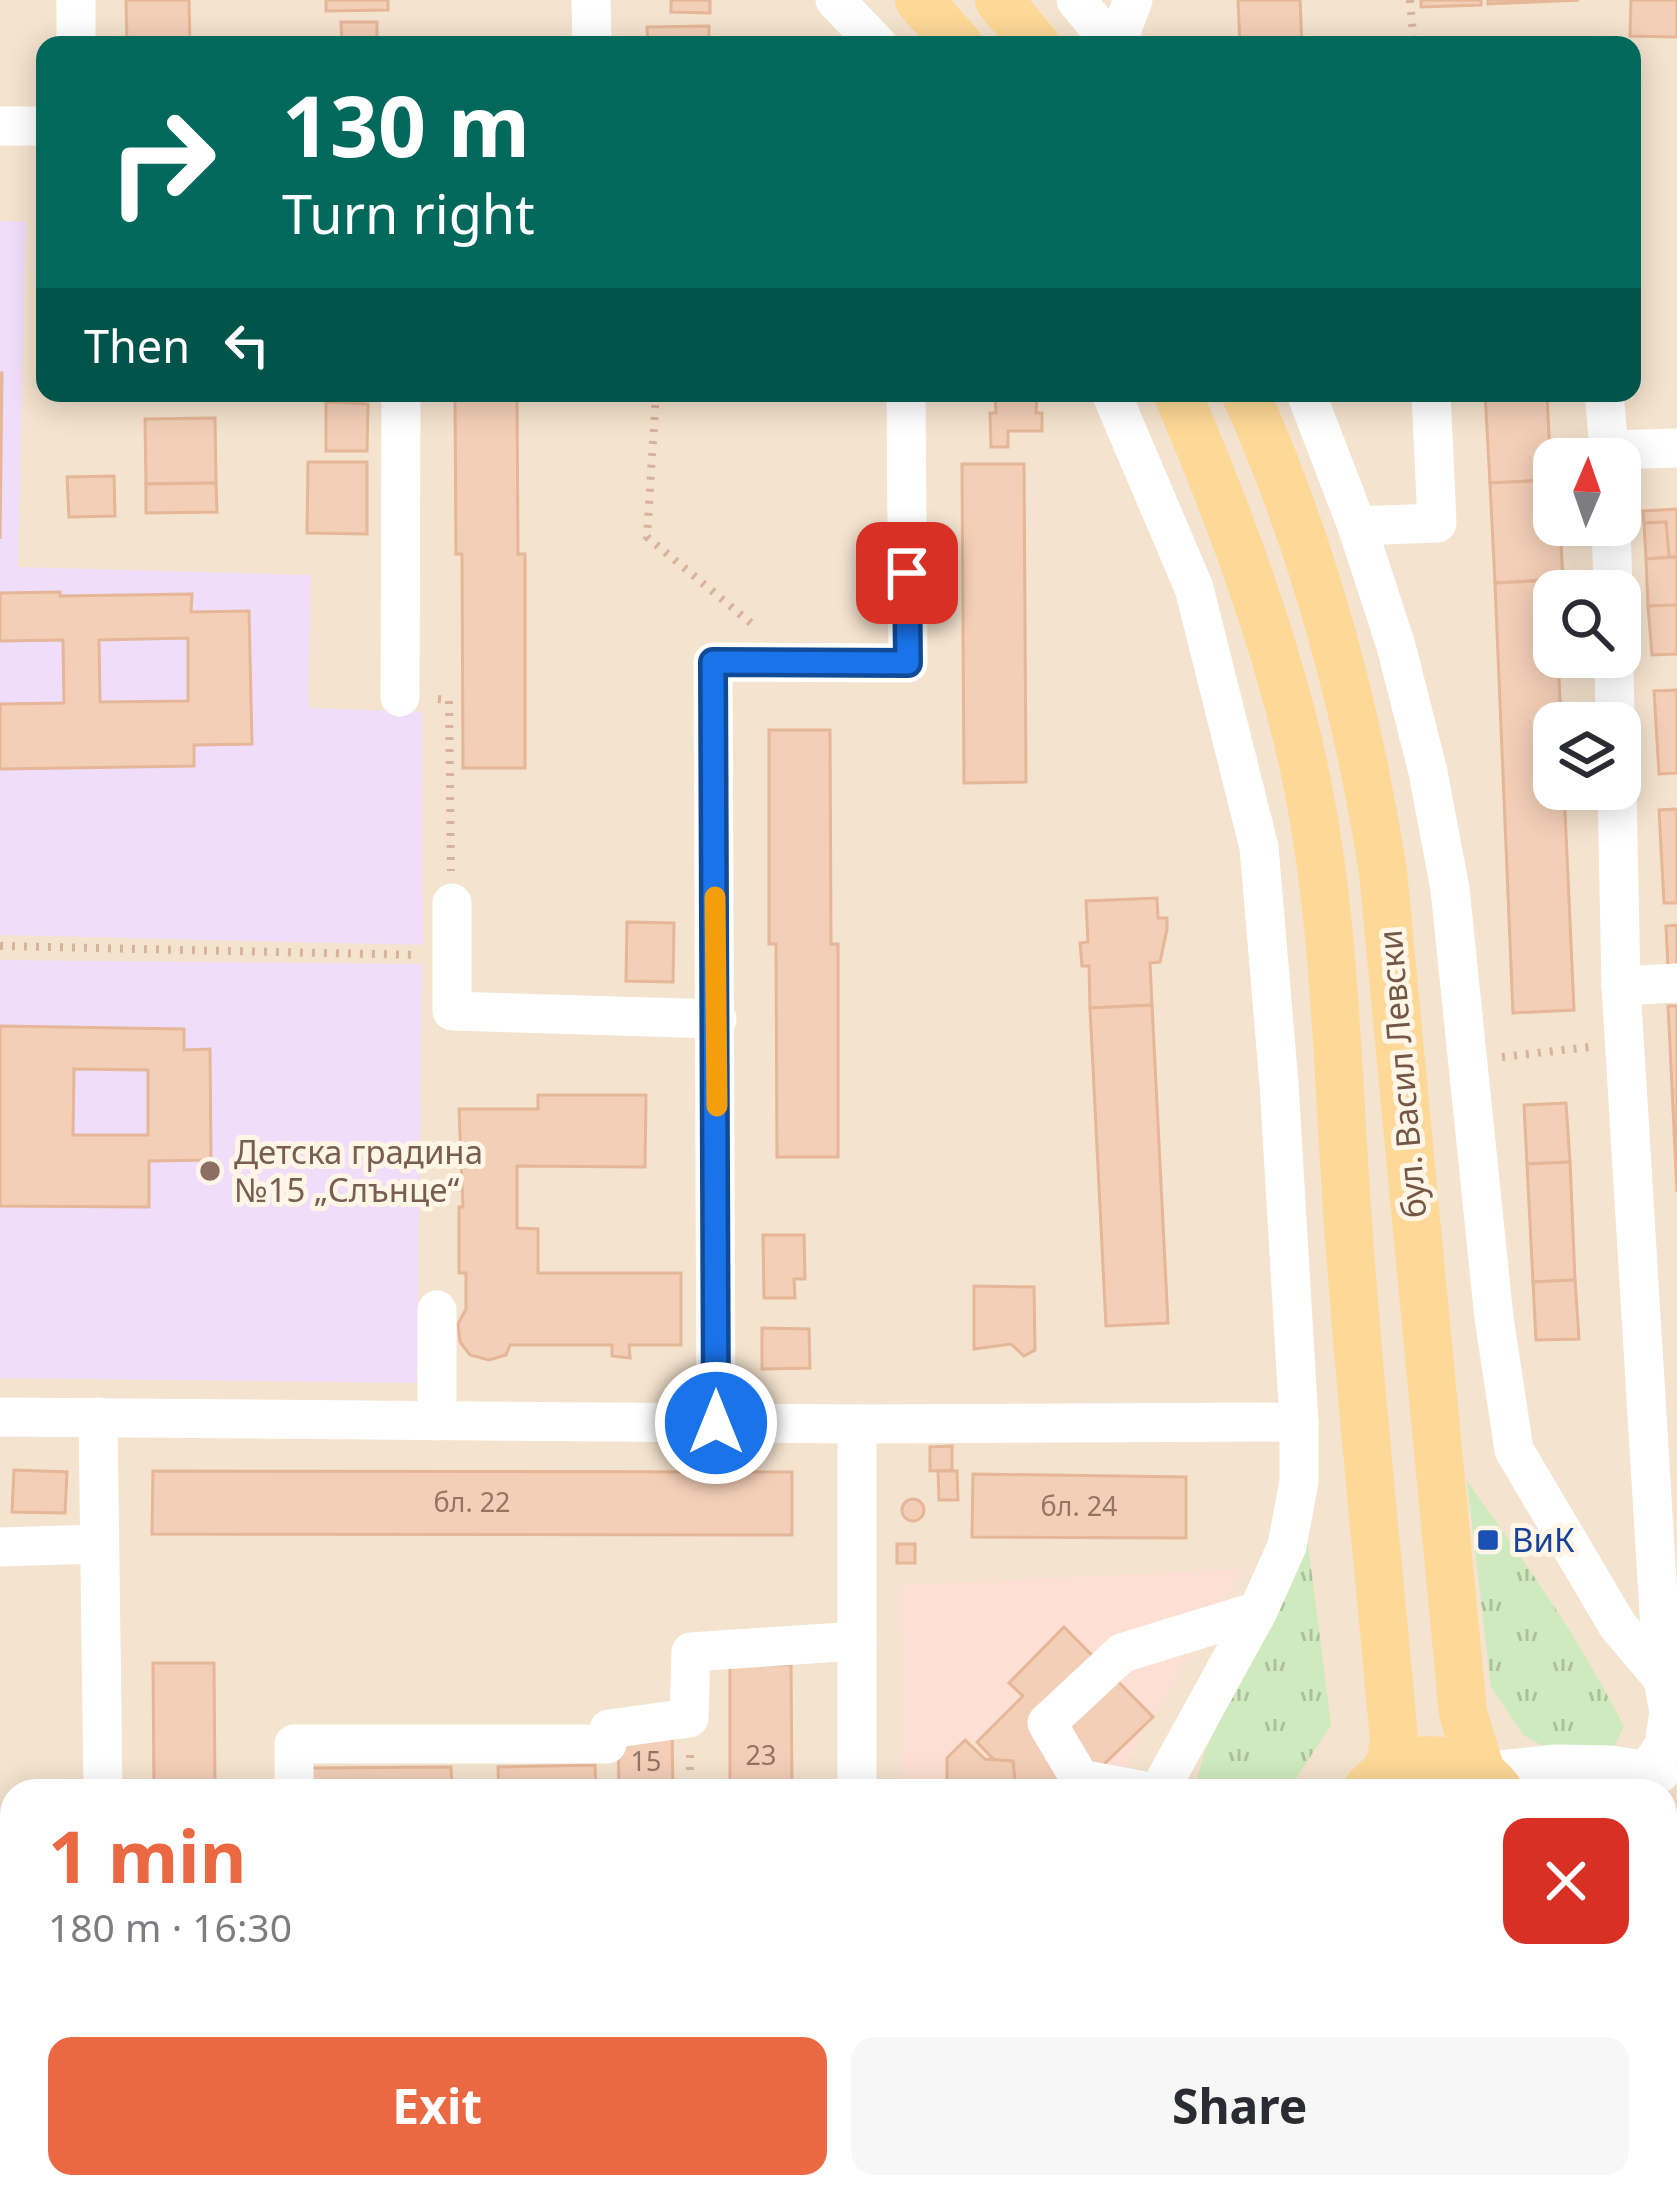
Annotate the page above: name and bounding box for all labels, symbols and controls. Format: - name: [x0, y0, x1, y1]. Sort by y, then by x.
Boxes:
- text: 130 m: [282, 67, 530, 182]
- icon: right: [84, 84, 240, 240]
- text: Turn right: [282, 176, 535, 250]
- icon: left: [214, 312, 280, 378]
- text: Then: [84, 315, 190, 376]
- north arrow: [1533, 438, 1641, 546]
- map controls: [1533, 438, 1641, 810]
- pin: [856, 522, 958, 624]
- icon: arrive: [874, 540, 940, 606]
- button: search: [1533, 570, 1641, 678]
- button: layers: [1533, 702, 1641, 810]
- street label: бул. Васил Левски: [1366, 928, 1437, 1220]
- place label: Детска градина №15 „Слънце“: [234, 1129, 483, 1212]
- marker: Детска градина №15 „Слънце“: [197, 1158, 223, 1184]
- position arrow: [653, 1360, 779, 1486]
- house number: бл. 22: [433, 1483, 511, 1520]
- house number: бл. 24: [1040, 1487, 1118, 1524]
- place label: ВиК: [1512, 1517, 1575, 1562]
- marker: ВиК: [1475, 1527, 1501, 1553]
- house number: 23: [746, 1736, 776, 1773]
- house number: 15: [631, 1742, 661, 1779]
- text: 1 min: [48, 1806, 246, 1904]
- button: close: [1503, 1818, 1629, 1944]
- text: 180 m · 16:30: [48, 1900, 292, 1953]
- button: Exit: [48, 2037, 827, 2175]
- button: Share: [851, 2037, 1629, 2175]

